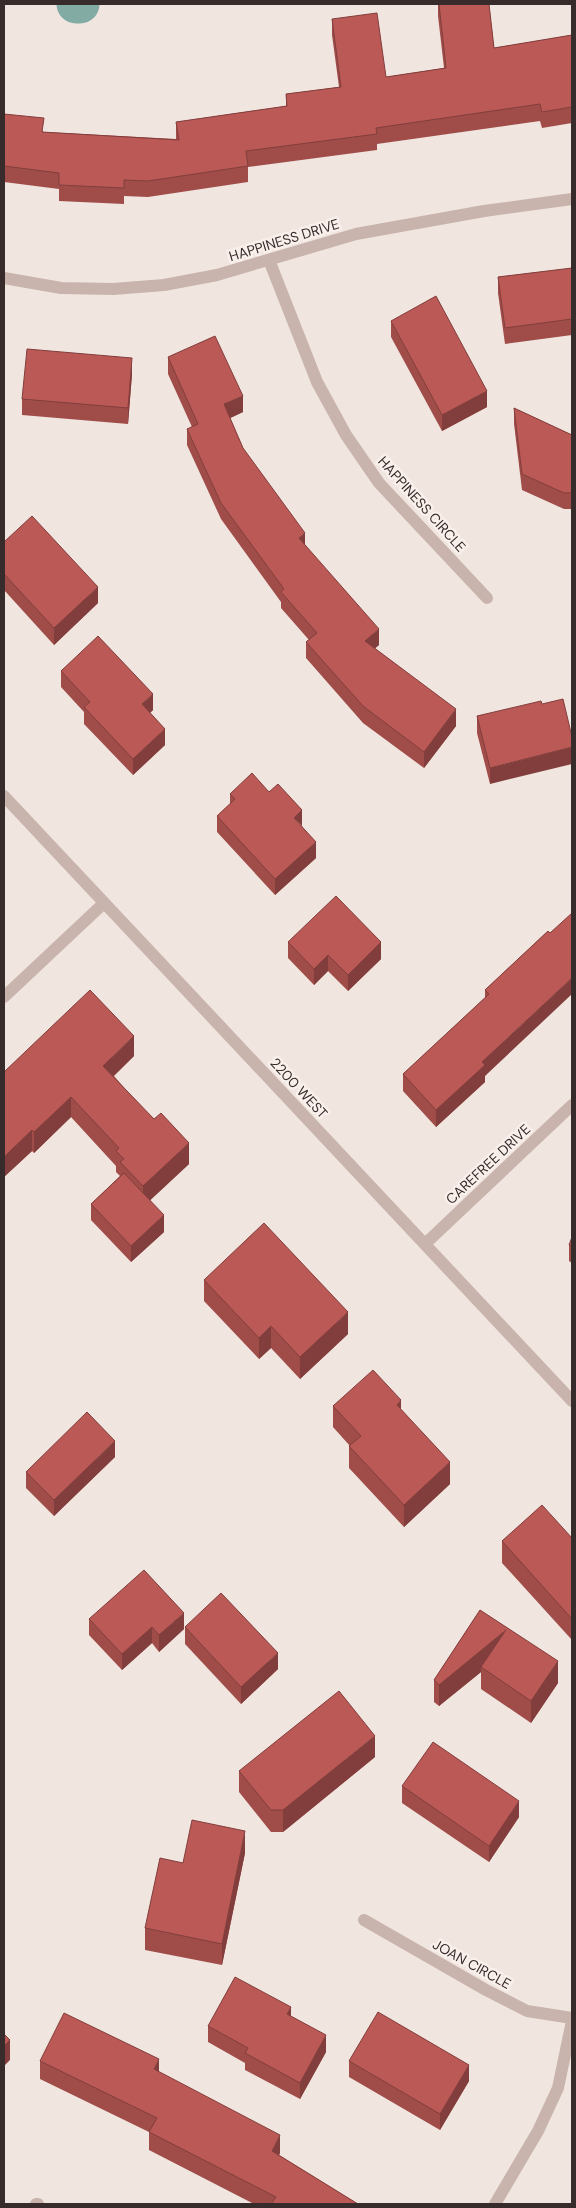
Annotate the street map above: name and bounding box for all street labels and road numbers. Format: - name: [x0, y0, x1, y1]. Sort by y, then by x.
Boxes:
- street label: HAPPINESS DRIVE: [227, 215, 341, 265]
- street label: HAPPINESS CIRCLE: [374, 452, 470, 556]
- street label: 2200 WEST: [266, 1054, 332, 1122]
- street label: CAREFREE DRIVE: [442, 1120, 534, 1208]
- street label: JOAN CIRCLE: [430, 1935, 514, 1993]

